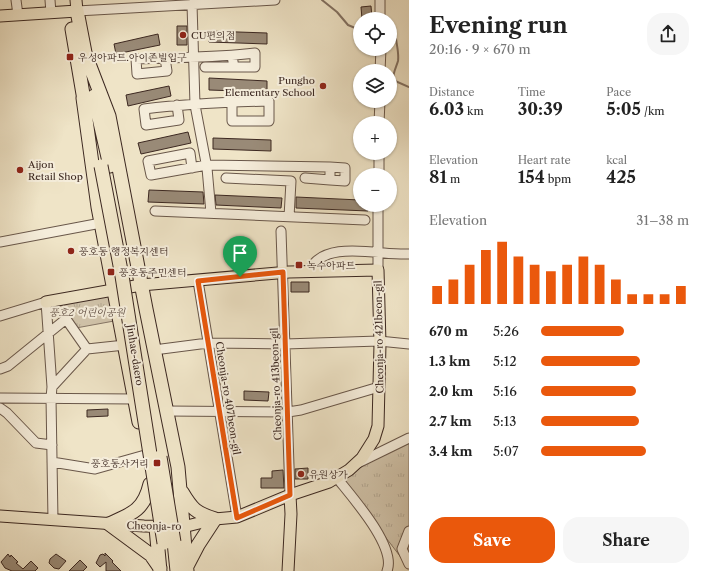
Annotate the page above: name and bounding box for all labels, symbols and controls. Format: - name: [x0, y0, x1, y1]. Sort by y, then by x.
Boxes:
- map controls: [353, 12, 397, 212]
- button: locate: [353, 12, 397, 56]
- text: Evening run: [429, 12, 568, 39]
- button: share: [647, 13, 689, 55]
- place label: CU편의점: [191, 29, 235, 42]
- marker: CU편의점: [178, 30, 188, 40]
- text: 20:16 · 9 × 670 m: [429, 41, 531, 57]
- place label: 우성아파트.아이존빌입구: [78, 51, 187, 64]
- marker: 우성아파트.아이존빌입구: [65, 52, 75, 62]
- button: layers: [353, 64, 397, 108]
- place label: Pungho Elementary School: [225, 74, 315, 99]
- marker: Pungho Elementary School: [318, 81, 328, 91]
- text: Distance: [429, 85, 475, 99]
- text: Time: [518, 85, 545, 99]
- text: Pace: [606, 85, 631, 99]
- text: 6.03: [429, 99, 464, 119]
- text: 30:39: [518, 99, 563, 119]
- text: 5:05: [606, 99, 641, 119]
- text: km: [464, 104, 484, 118]
- text: /km: [641, 104, 665, 118]
- button: +: [353, 116, 397, 160]
- text: Elevation: [429, 153, 478, 167]
- text: Heart rate: [518, 153, 571, 167]
- text: kcal: [606, 153, 627, 167]
- place label: Aijon Retail Shop: [27, 158, 83, 183]
- marker: Aijon Retail Shop: [15, 165, 25, 175]
- text: 81: [429, 167, 447, 187]
- text: 154: [518, 167, 545, 187]
- text: 425: [606, 167, 636, 187]
- button: −: [353, 168, 397, 212]
- text: m: [447, 172, 460, 186]
- text: bpm: [545, 172, 571, 186]
- text: Elevation: [429, 212, 487, 228]
- text: 31–38 m: [636, 212, 689, 228]
- pin: [223, 236, 257, 277]
- icon: arrive: [229, 242, 251, 264]
- place label: 풍호동 행정복지센터: [79, 245, 169, 258]
- marker: 풍호동 행정복지센터: [66, 246, 76, 256]
- place label: 녹수아파트: [307, 259, 356, 272]
- marker: 녹수아파트: [294, 260, 304, 270]
- place label: 풍호동주민센터: [119, 266, 187, 279]
- marker: 풍호동주민센터: [106, 267, 116, 277]
- street label: Cheonja-ro 421beon-gil: [372, 280, 386, 394]
- park label: 풍호2 어린이공원: [49, 306, 126, 319]
- street label: Jinhae-daero: [123, 322, 146, 387]
- text: 670 m: [429, 323, 468, 339]
- text: 5:26: [493, 323, 519, 339]
- street label: Cheonja-ro 413beon-gil: [268, 327, 284, 441]
- street label: Cheonja-ro 407beon-gil: [213, 340, 243, 456]
- text: 1.3 km: [429, 353, 471, 369]
- text: 5:12: [493, 353, 517, 369]
- text: 2.0 km: [429, 383, 473, 399]
- text: 5:16: [493, 383, 517, 399]
- text: 2.7 km: [429, 413, 472, 429]
- text: 5:13: [493, 413, 516, 429]
- text: 3.4 km: [429, 443, 472, 459]
- text: 5:07: [493, 443, 518, 459]
- place label: 풍호동사거리: [91, 457, 149, 470]
- marker: 풍호동사거리: [152, 458, 162, 468]
- place label: 유원상가: [309, 468, 348, 481]
- marker: 유원상가: [296, 469, 306, 479]
- button: Save: [429, 517, 555, 563]
- button: Share: [563, 517, 689, 563]
- street label: Cheonja-ro: [126, 519, 182, 533]

